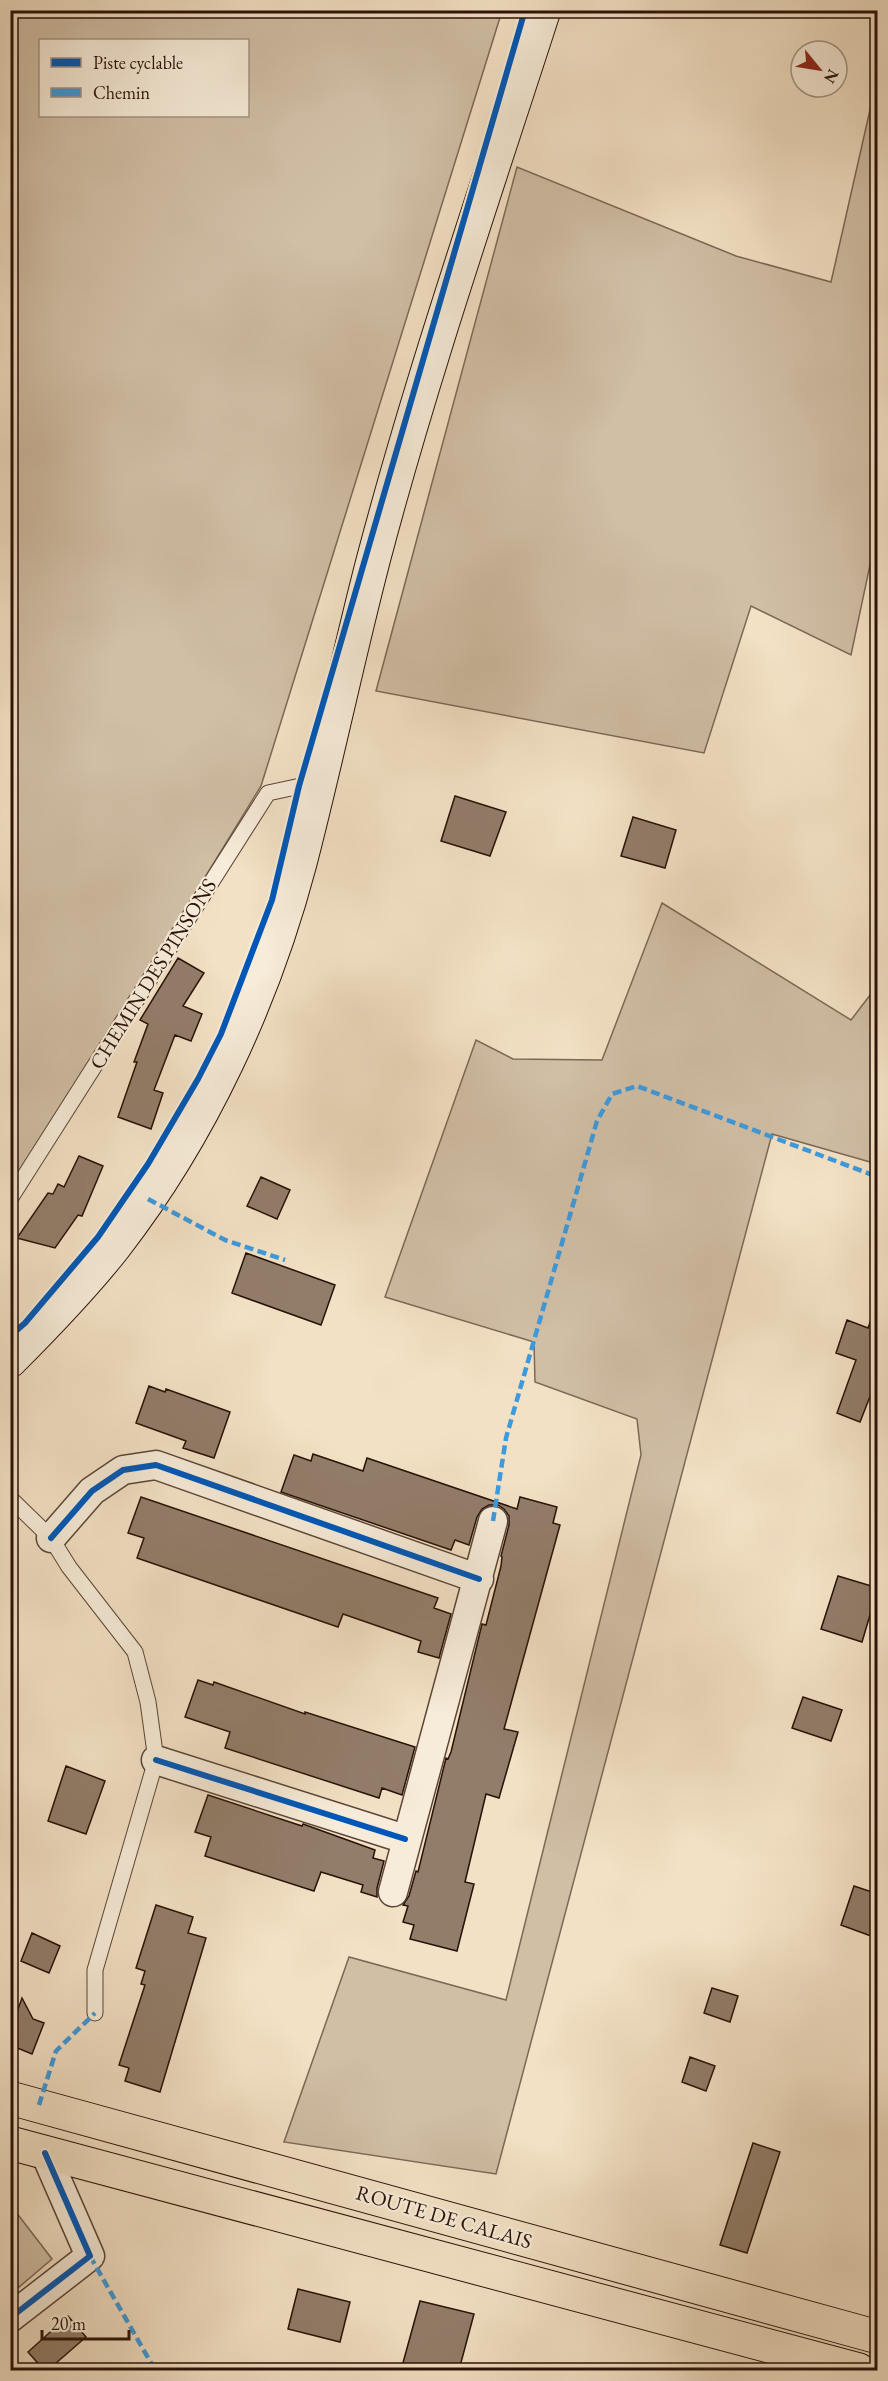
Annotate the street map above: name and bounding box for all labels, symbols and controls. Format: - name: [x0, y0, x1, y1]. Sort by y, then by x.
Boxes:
- legend: [39, 39, 249, 117]
- north arrow: [789, 39, 849, 99]
- text: Piste cyclable: [93, 51, 183, 74]
- text: N: [819, 65, 844, 87]
- text: Chemin: [93, 81, 150, 104]
- street label: CHEMIN DES PINSONS: [83, 873, 222, 1074]
- street label: ROUTE DE CALAIS: [353, 2179, 535, 2255]
- scale bar: [42, 2303, 129, 2341]
- text: 20 m: [51, 2312, 86, 2335]

